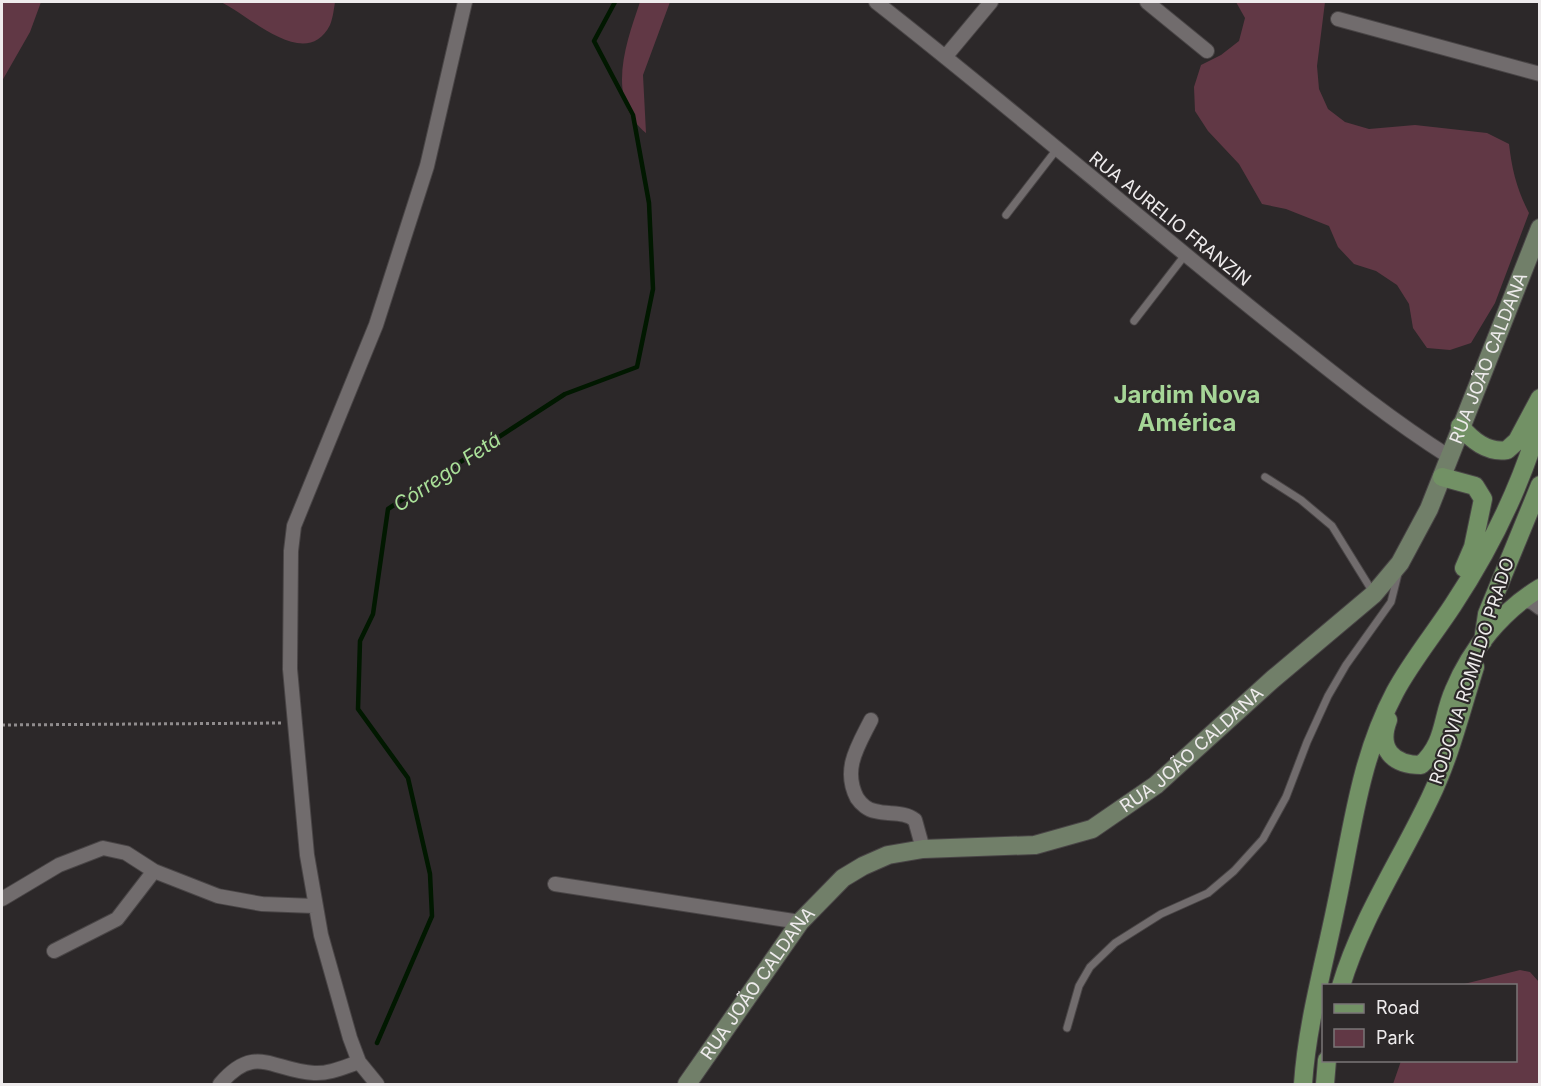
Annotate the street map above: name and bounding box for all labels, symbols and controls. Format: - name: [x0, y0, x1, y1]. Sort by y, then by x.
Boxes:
- street label: RUA AURELIO FRANZIN: [1085, 147, 1255, 290]
- street label: RUA JOÃO CALDANA: [1445, 269, 1531, 447]
- district label: Jardim Nova América: [1113, 380, 1261, 437]
- water label: Córrego Fetá: [389, 427, 505, 517]
- street label: RODOVIA ROMILDO PRADO: [1425, 555, 1518, 787]
- street label: RUA JOÃO CALDANA: [1116, 682, 1267, 817]
- street label: RUA JOÃO CALDANA: [696, 902, 819, 1064]
- legend: [1322, 984, 1517, 1062]
- text: Road: [1376, 997, 1419, 1018]
- text: Park: [1376, 1027, 1415, 1048]

